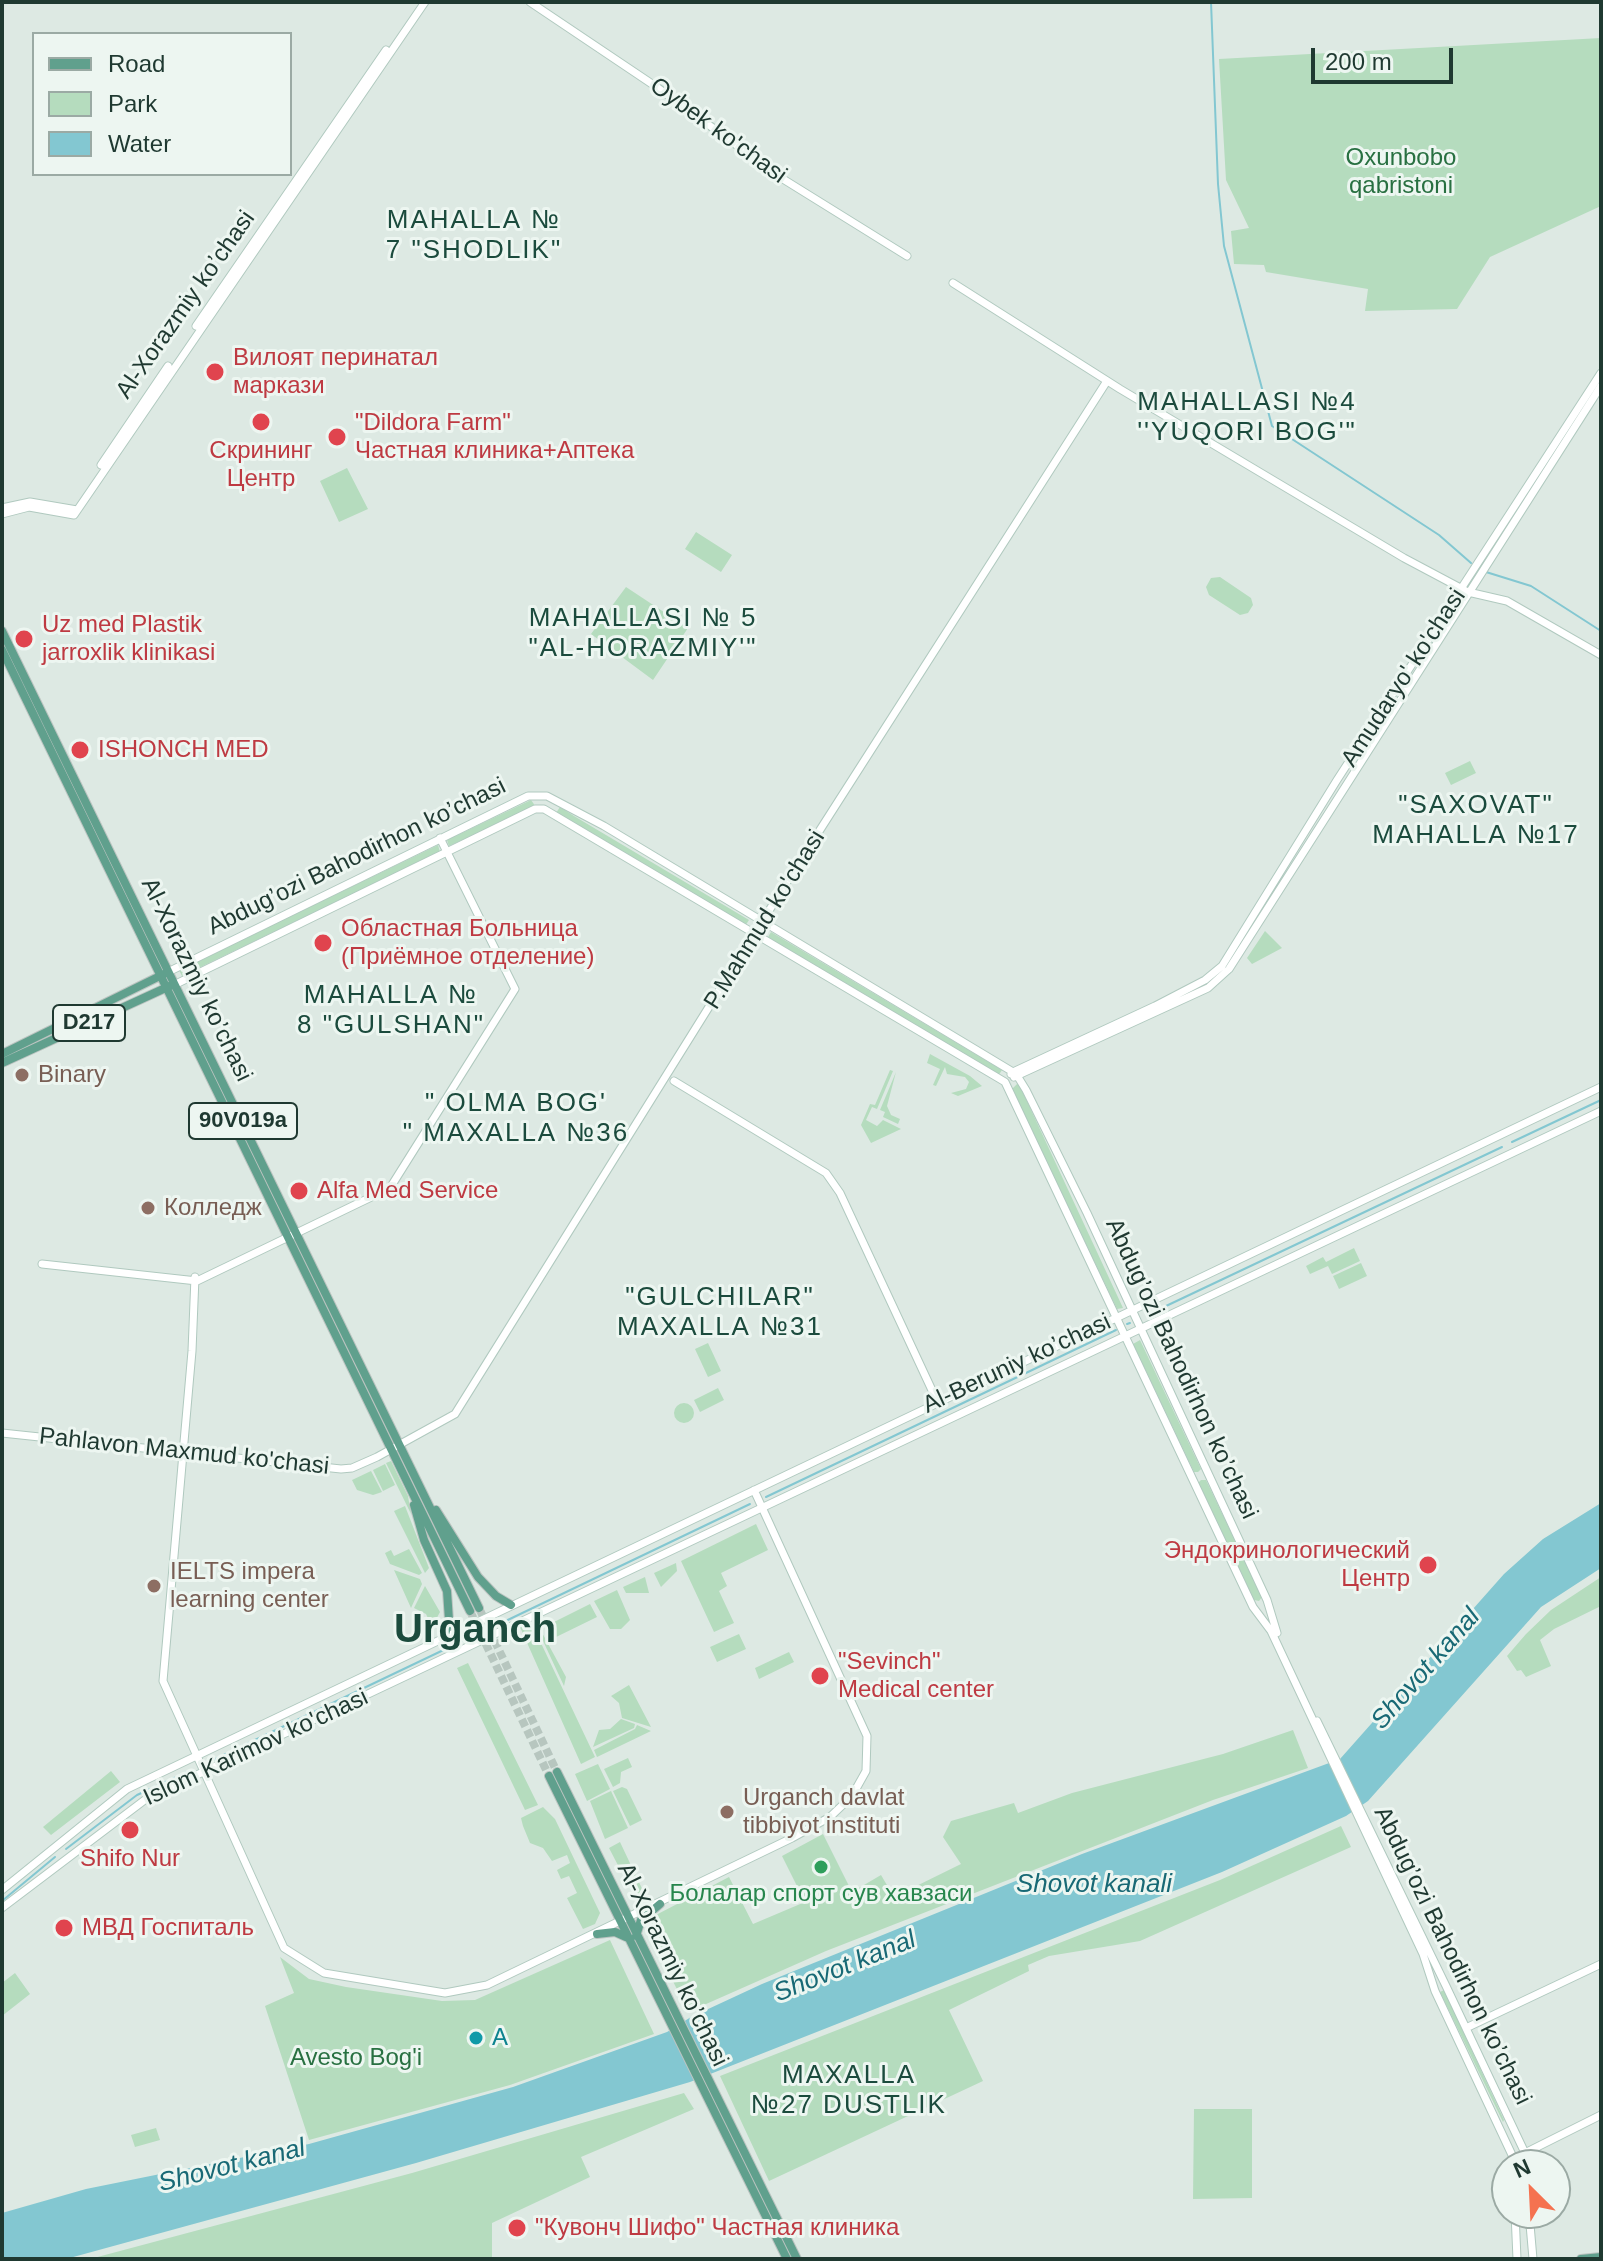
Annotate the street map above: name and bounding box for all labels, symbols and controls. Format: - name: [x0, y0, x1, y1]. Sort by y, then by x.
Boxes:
- legend: [32, 32, 292, 176]
- scale bar: [1315, 32, 1457, 82]
- text: 200 m: [1325, 48, 1392, 75]
- text: Road: [108, 50, 165, 77]
- street label: Oybek ko'chasi: [644, 72, 792, 190]
- text: Park: [108, 90, 157, 117]
- text: Water: [108, 130, 171, 157]
- park label: Oxunbobo qabristoni: [1346, 144, 1456, 200]
- district label: MAHALLA № 7 "SHODLIK": [386, 205, 562, 266]
- street label: Al-Xorazmiy ko’chasi: [110, 206, 262, 404]
- place label: Вилоят перинатал маркази: [233, 344, 438, 400]
- marker: Вилоят перинатал маркази: [204, 361, 226, 383]
- district label: MAHALLASI №4 ''YUQORI BOG'": [1137, 387, 1357, 448]
- place label: "Dildora Farm" Частная клиника+Аптека: [355, 409, 634, 465]
- marker: Скрининг Центр: [250, 411, 272, 433]
- marker: "Dildora Farm" Частная клиника+Аптека: [326, 426, 348, 448]
- place label: Скрининг Центр: [209, 437, 313, 493]
- street label: Amudaryo' ko'chasi: [1336, 584, 1472, 772]
- district label: MAHALLASI № 5 "АL-HORAZMIY'": [528, 603, 758, 664]
- place label: Uz med Plastik jarroxlik klinikasi: [42, 611, 215, 667]
- marker: Uz med Plastik jarroxlik klinikasi: [13, 628, 35, 650]
- place label: ISHONCH MED: [98, 736, 269, 764]
- marker: ISHONCH MED: [69, 739, 91, 761]
- street label: Abdug’ozi Bahodirhon ko’chasi: [203, 772, 511, 942]
- district label: "SAXOVAT" MAHALLA №17: [1372, 790, 1580, 852]
- street label: P.Mahmud ko'chasi: [698, 825, 832, 1015]
- street label: Al-Xorazmiy ko’chasi: [134, 874, 258, 1086]
- place label: Областная Больница (Приёмное отделение): [341, 915, 594, 971]
- marker: Областная Больница (Приёмное отделение): [312, 932, 334, 954]
- district label: MAHALLA № 8 "GULSHAN": [297, 980, 485, 1042]
- road number: D217: [53, 1005, 125, 1041]
- place label: Binary: [38, 1061, 106, 1089]
- marker: Binary: [13, 1066, 31, 1084]
- district label: " OLMA BOG' " MAXALLA №36: [403, 1088, 629, 1150]
- road number: 90V019a: [189, 1103, 297, 1139]
- place label: Alfa Med Service: [317, 1177, 498, 1205]
- marker: Alfa Med Service: [288, 1180, 310, 1202]
- place label: Колледж: [164, 1194, 262, 1222]
- marker: Колледж: [139, 1199, 157, 1217]
- street label: Abdug’ozi Bahodirhon ko’chasi: [1099, 1214, 1263, 1524]
- district label: "GULCHILAR" MAXALLA №31: [617, 1282, 823, 1344]
- street label: Al-Beruniy ko’chasi: [918, 1308, 1116, 1420]
- street label: Pahlavon Maxmud ko'chasi: [38, 1422, 330, 1482]
- place label: Эндокринологический Центр: [1164, 1537, 1410, 1593]
- marker: Эндокринологический Центр: [1417, 1554, 1439, 1576]
- place label: IELTS impera learning center: [170, 1558, 329, 1614]
- marker: IELTS impera learning center: [145, 1577, 163, 1595]
- water label: Shovot kanal: [1365, 1602, 1487, 1736]
- district label: Urganch: [394, 1607, 556, 1655]
- place label: "Sevinch" Medical center: [838, 1648, 994, 1704]
- marker: "Sevinch" Medical center: [809, 1665, 831, 1687]
- street label: Islom Karimov ko'chasi: [139, 1683, 373, 1813]
- place label: Urganch davlat tibbiyot instituti: [743, 1784, 904, 1840]
- street label: Abdug’ozi Bahodirhon ko’chasi: [1367, 1802, 1537, 2110]
- marker: Urganch davlat tibbiyot instituti: [718, 1803, 736, 1821]
- marker: Shifo Nur: [119, 1819, 141, 1841]
- place label: Shifo Nur: [80, 1845, 180, 1873]
- marker: Болалар спорт сув хавзаси: [812, 1858, 830, 1876]
- street label: Al-Xorazmiy ko’chasi: [610, 1859, 734, 2071]
- water label: Shovot kanali: [1016, 1869, 1172, 1901]
- place label: Болалар спорт сув хавзаси: [670, 1880, 972, 1908]
- place label: МВД Госпиталь: [82, 1914, 254, 1942]
- marker: МВД Госпиталь: [53, 1917, 75, 1939]
- water label: Shovot kanal: [769, 1924, 921, 2010]
- place label: A: [492, 2024, 508, 2052]
- marker: A: [467, 2029, 485, 2047]
- park label: Avesto Bog'i: [290, 2044, 422, 2072]
- district label: MAXALLA №27 DUSTLIK: [751, 2060, 947, 2122]
- water label: Shovot kanal: [155, 2133, 309, 2199]
- north arrow: [1491, 2149, 1571, 2229]
- text: N: [1509, 2154, 1534, 2183]
- place label: "Кувонч Шифо" Частная клиника: [535, 2214, 899, 2242]
- marker: "Кувонч Шифо" Частная клиника: [506, 2217, 528, 2239]

